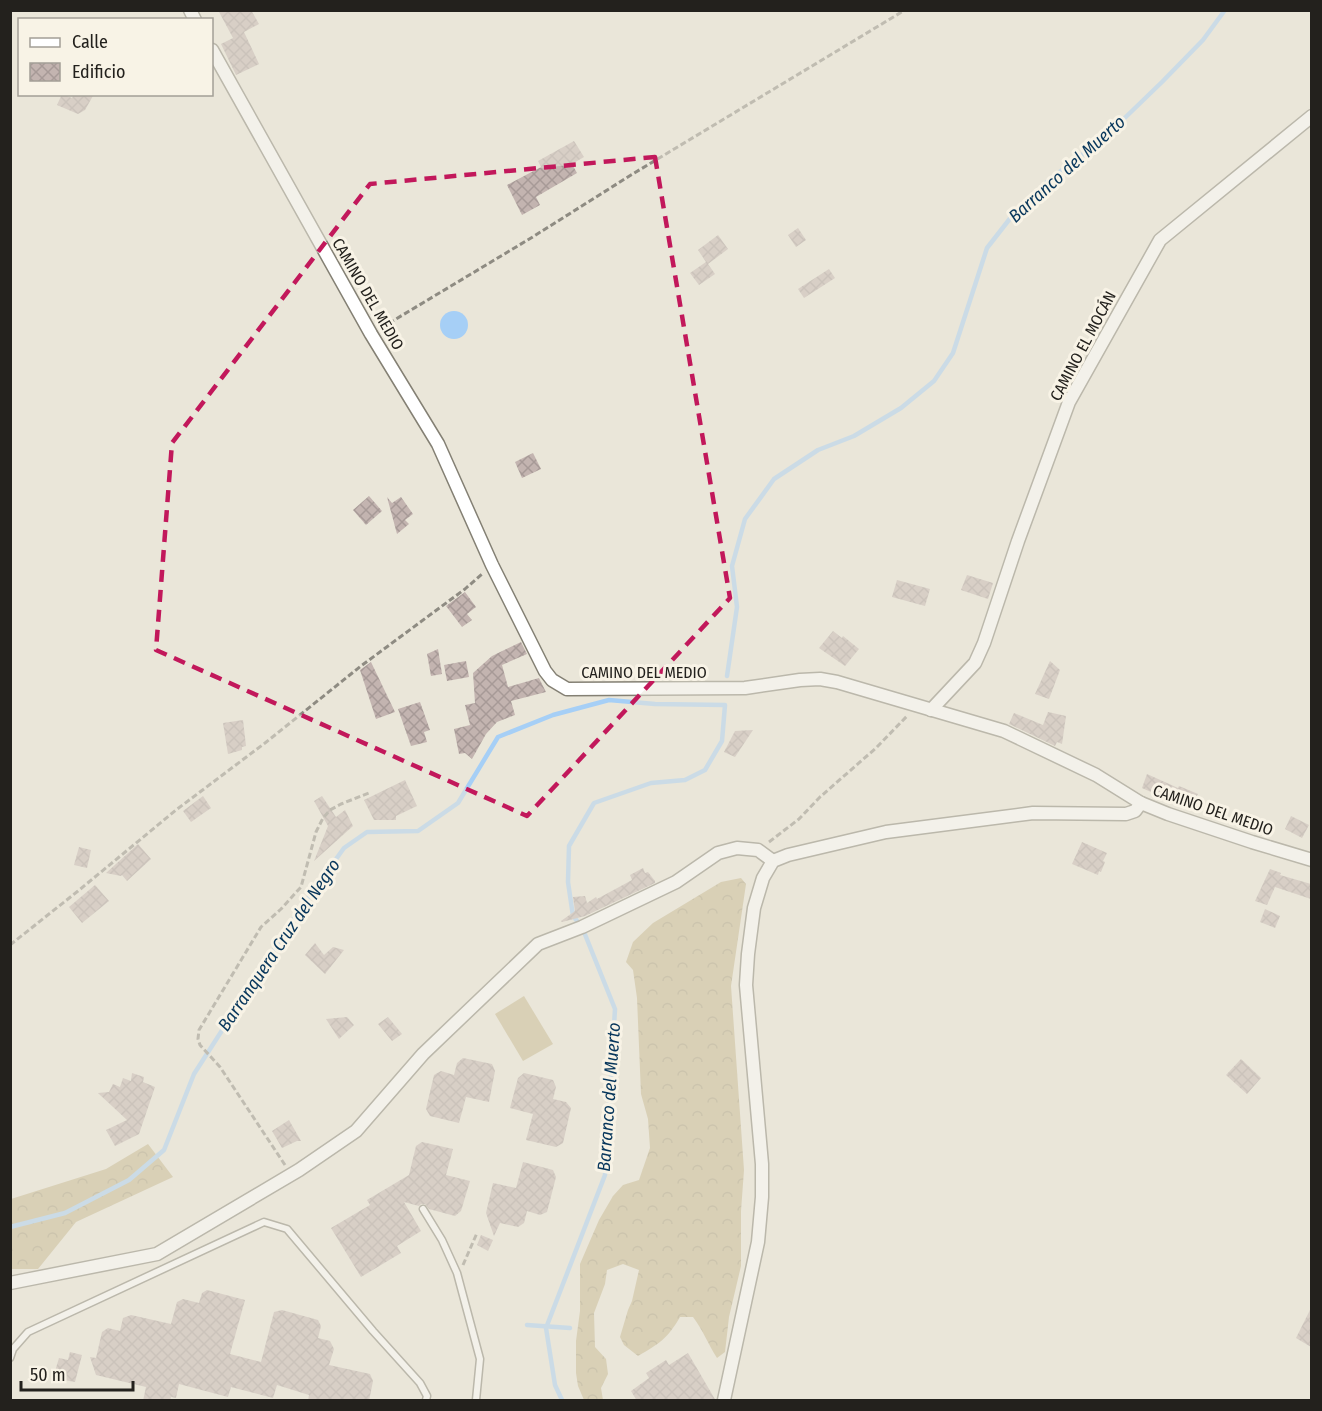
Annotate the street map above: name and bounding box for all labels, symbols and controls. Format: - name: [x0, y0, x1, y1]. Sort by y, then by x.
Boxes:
- legend: [18, 18, 213, 96]
- text: Calle: [72, 31, 108, 53]
- text: Edificio: [72, 61, 125, 83]
- water label: Barranco del Muerto: [1004, 111, 1130, 227]
- street label: CAMINO DEL MEDIO: [328, 235, 408, 353]
- street label: CAMINO EL MOCÁN: [1046, 288, 1120, 404]
- street label: CAMINO DEL MEDIO: [581, 663, 707, 682]
- street label: CAMINO DEL MEDIO: [1150, 781, 1276, 839]
- water label: Barranquera Cruz del Negro: [213, 855, 345, 1035]
- water label: Barranco del Muerto: [593, 1022, 625, 1172]
- scale bar: [21, 1354, 134, 1392]
- text: 50 m: [30, 1364, 66, 1386]

